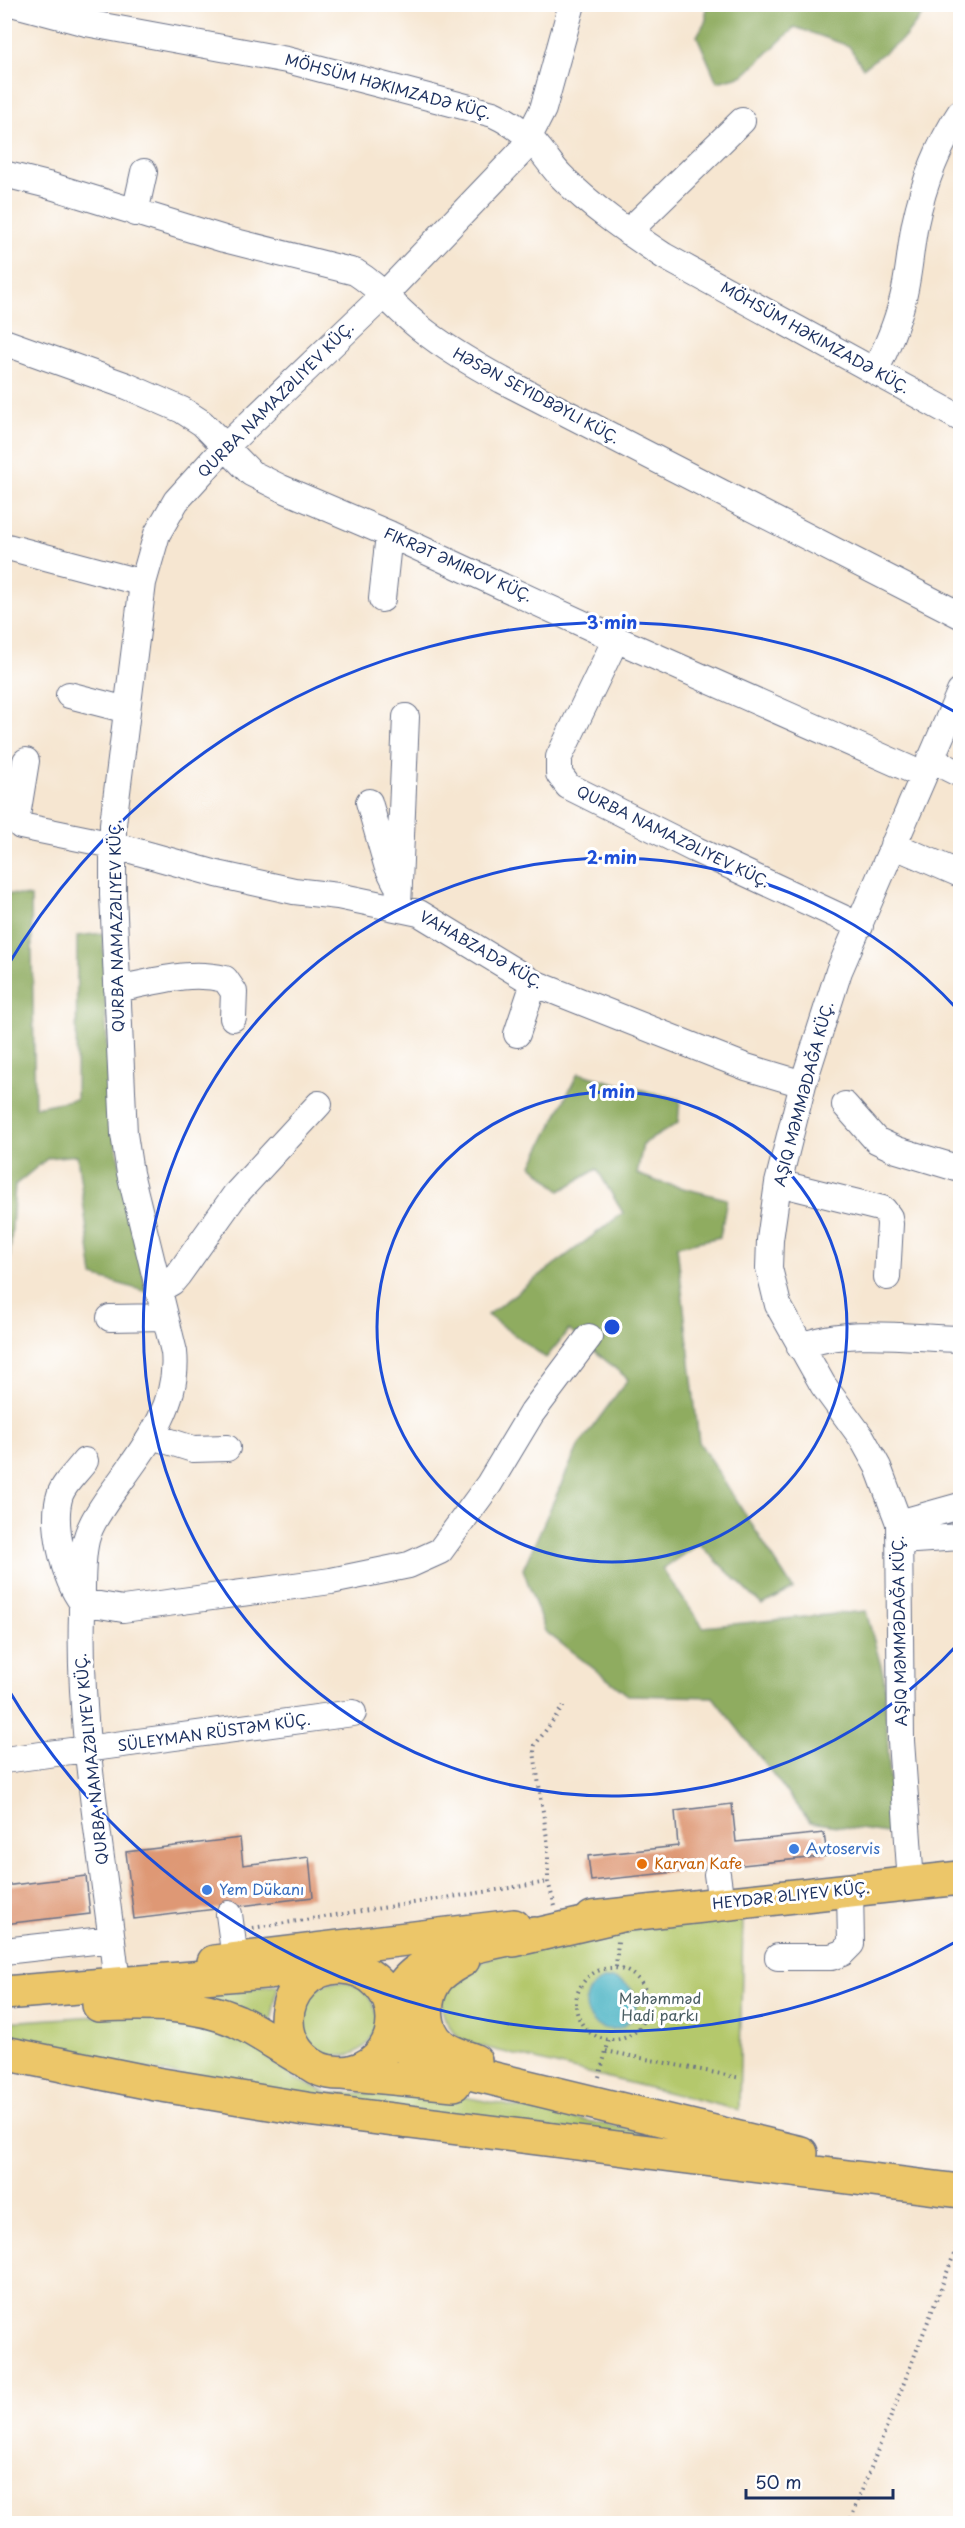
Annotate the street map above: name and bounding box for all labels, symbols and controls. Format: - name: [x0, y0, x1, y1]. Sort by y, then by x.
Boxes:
- street label: MÖHSÜM HƏKIMZADƏ KÜÇ.: [283, 47, 494, 124]
- street label: MÖHSÜM HƏKIMZADƏ KÜÇ.: [717, 275, 914, 398]
- street label: QURBA NAMAZƏLIYEV KÜÇ.: [192, 316, 358, 482]
- street label: HƏSƏN SEYIDBƏYLI KÜÇ.: [449, 341, 624, 448]
- street label: FIKRƏT ƏMIROV KÜÇ.: [381, 521, 536, 607]
- text: 3 min: [587, 608, 637, 635]
- street label: QURBA NAMAZƏLIYEV KÜÇ.: [573, 779, 774, 893]
- street label: QURBA NAMAZƏLIYEV KÜÇ.: [102, 820, 129, 1033]
- text: 2 min: [587, 843, 637, 870]
- street label: VAHABZADƏ KÜÇ.: [416, 904, 548, 993]
- street label: AŞIQ MƏMMƏDAĞA KÜÇ.: [767, 998, 838, 1189]
- text: 1 min: [589, 1077, 635, 1104]
- centre of rings: [602, 1317, 622, 1337]
- street label: AŞIQ MƏMMƏDAĞA KÜÇ.: [885, 1535, 912, 1727]
- street label: QURBA NAMAZƏLIYEV KÜÇ.: [68, 1652, 113, 1866]
- street label: SÜLEYMAN RÜSTƏM KÜÇ.: [116, 1707, 312, 1756]
- place label: Avtoservis: [806, 1836, 880, 1859]
- marker: Avtoservis: [787, 1842, 801, 1856]
- place label: Karvan Kafe: [654, 1851, 742, 1874]
- marker: Karvan Kafe: [635, 1857, 649, 1871]
- street label: HEYDƏR ƏLIYEV KÜÇ.: [711, 1875, 871, 1914]
- place label: Yem Dükanı: [219, 1877, 304, 1900]
- marker: Yem Dükanı: [200, 1883, 214, 1897]
- park label: Məhəmməd Hadi parkı: [619, 1986, 701, 2026]
- scale bar: [746, 2462, 893, 2500]
- text: 50 m: [755, 2468, 802, 2495]

